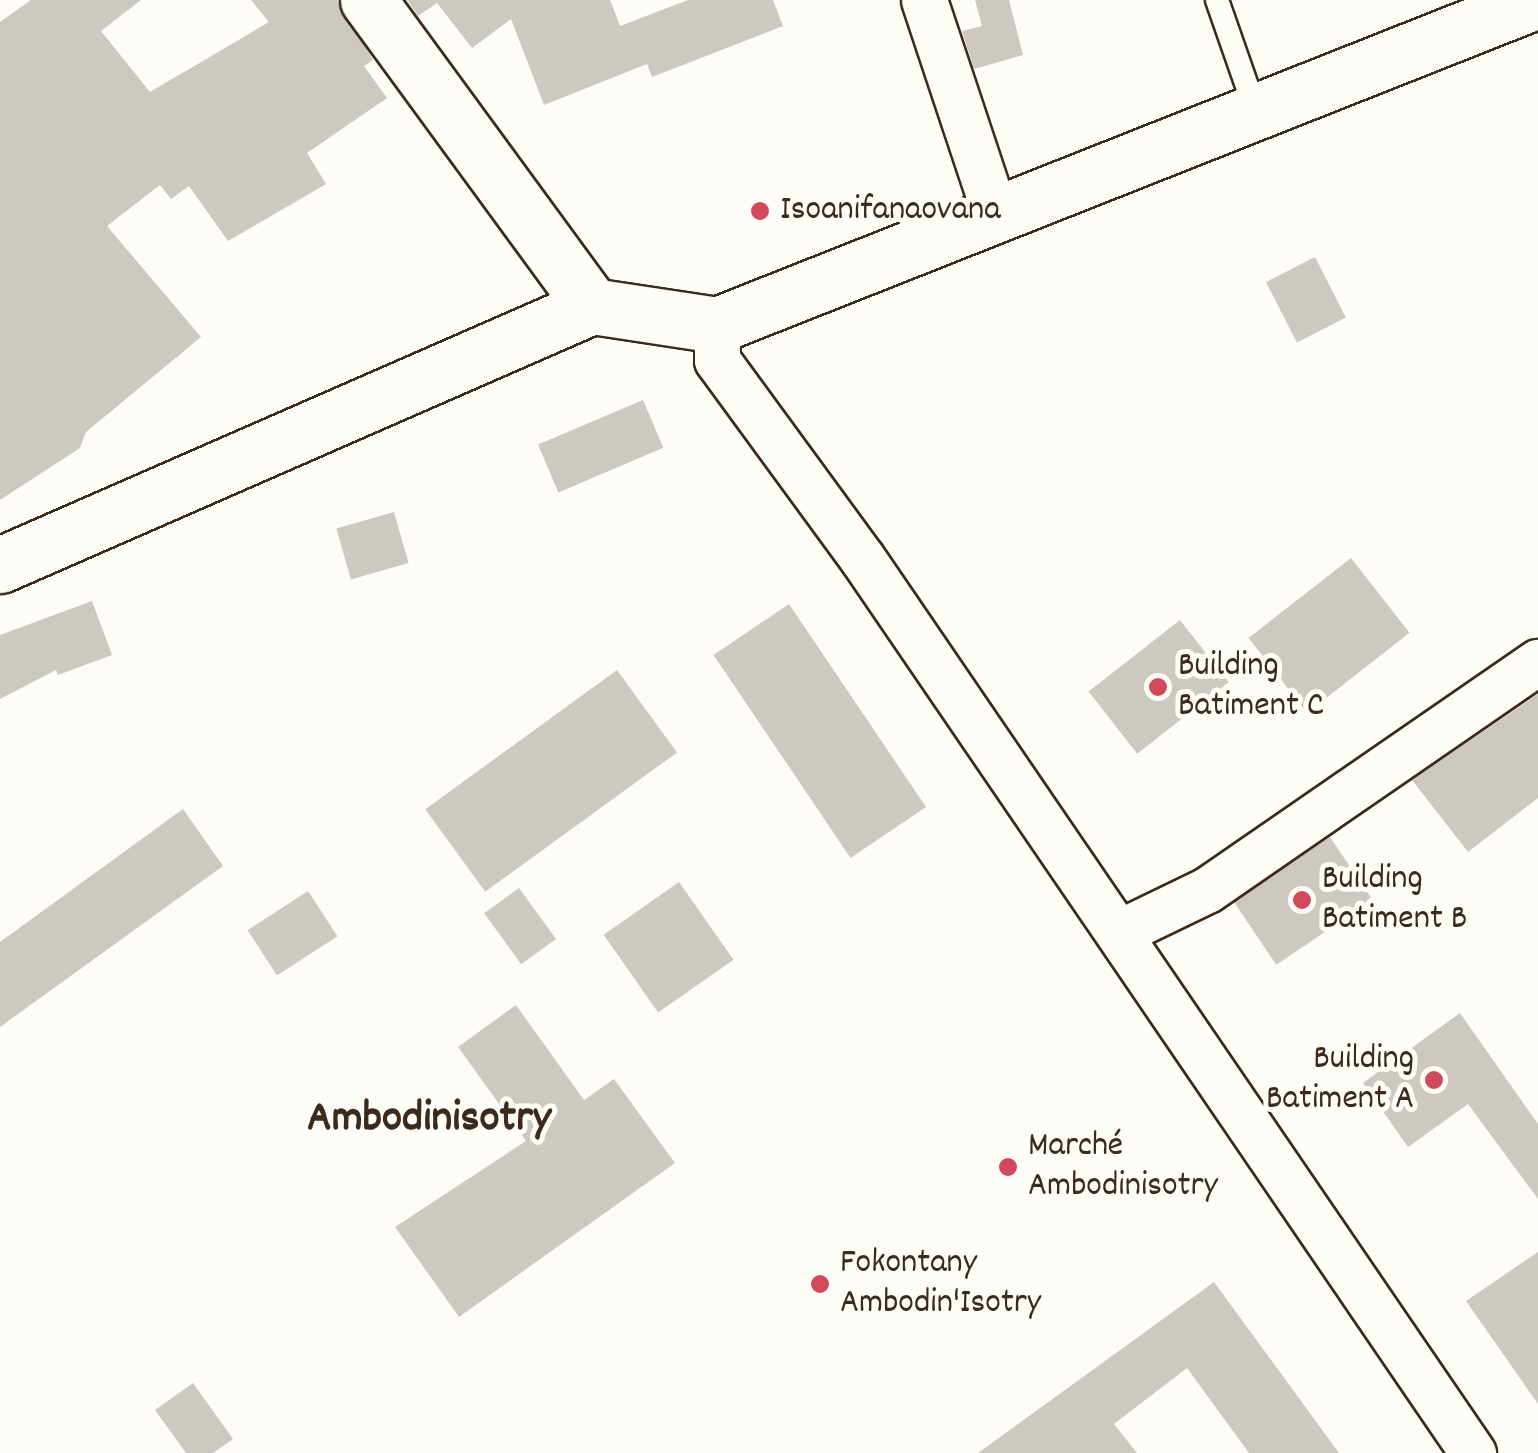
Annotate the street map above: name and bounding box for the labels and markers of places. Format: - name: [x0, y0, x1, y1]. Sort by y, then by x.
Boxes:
- place label: Isoanifanaovana: [780, 190, 1001, 232]
- marker: Isoanifanaovana: [749, 200, 771, 222]
- place label: Building Batiment C: [1178, 646, 1324, 728]
- marker: Building Batiment C: [1147, 676, 1169, 698]
- place label: Building Batiment B: [1322, 859, 1467, 941]
- marker: Building Batiment B: [1291, 889, 1313, 911]
- place label: Building Batiment A: [1266, 1039, 1414, 1121]
- marker: Building Batiment A: [1423, 1069, 1445, 1091]
- place label: Marché Ambodinisotry: [1028, 1126, 1218, 1208]
- marker: Marché Ambodinisotry: [997, 1156, 1019, 1178]
- place label: Fokontany Ambodin'Isotry: [840, 1243, 1041, 1325]
- marker: Fokontany Ambodin'Isotry: [809, 1273, 831, 1295]

